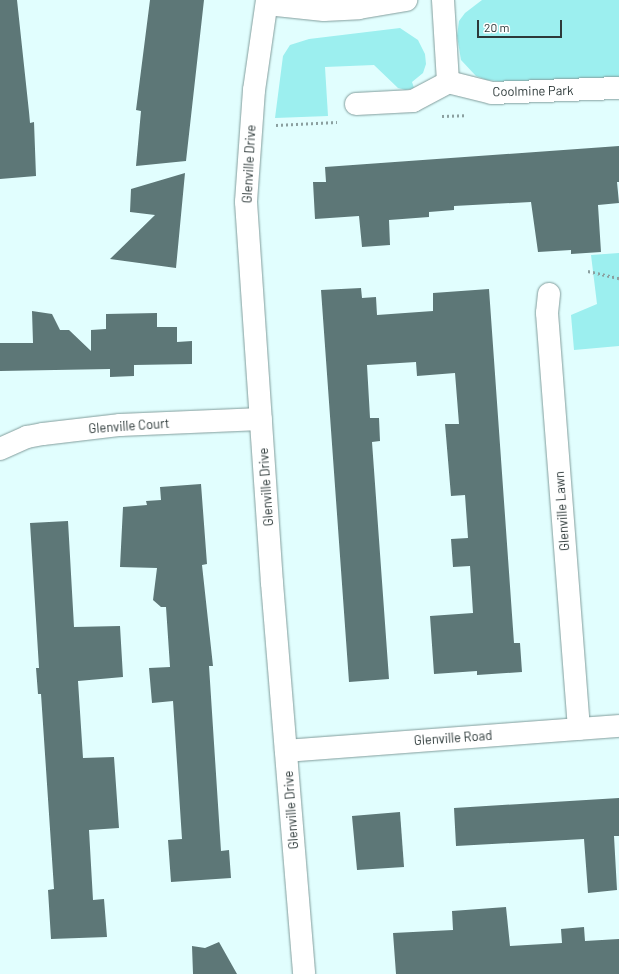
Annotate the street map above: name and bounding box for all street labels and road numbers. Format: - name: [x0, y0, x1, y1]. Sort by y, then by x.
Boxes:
- street label: Coolmine Park: [492, 82, 574, 100]
- street label: Glenville Drive: [239, 124, 259, 204]
- street label: Glenville Court: [88, 415, 170, 437]
- street label: Glenville Drive: [255, 447, 277, 527]
- street label: Glenville Lawn: [551, 471, 573, 551]
- street label: Glenville Road: [413, 727, 493, 749]
- street label: Glenville Drive: [280, 770, 302, 850]

